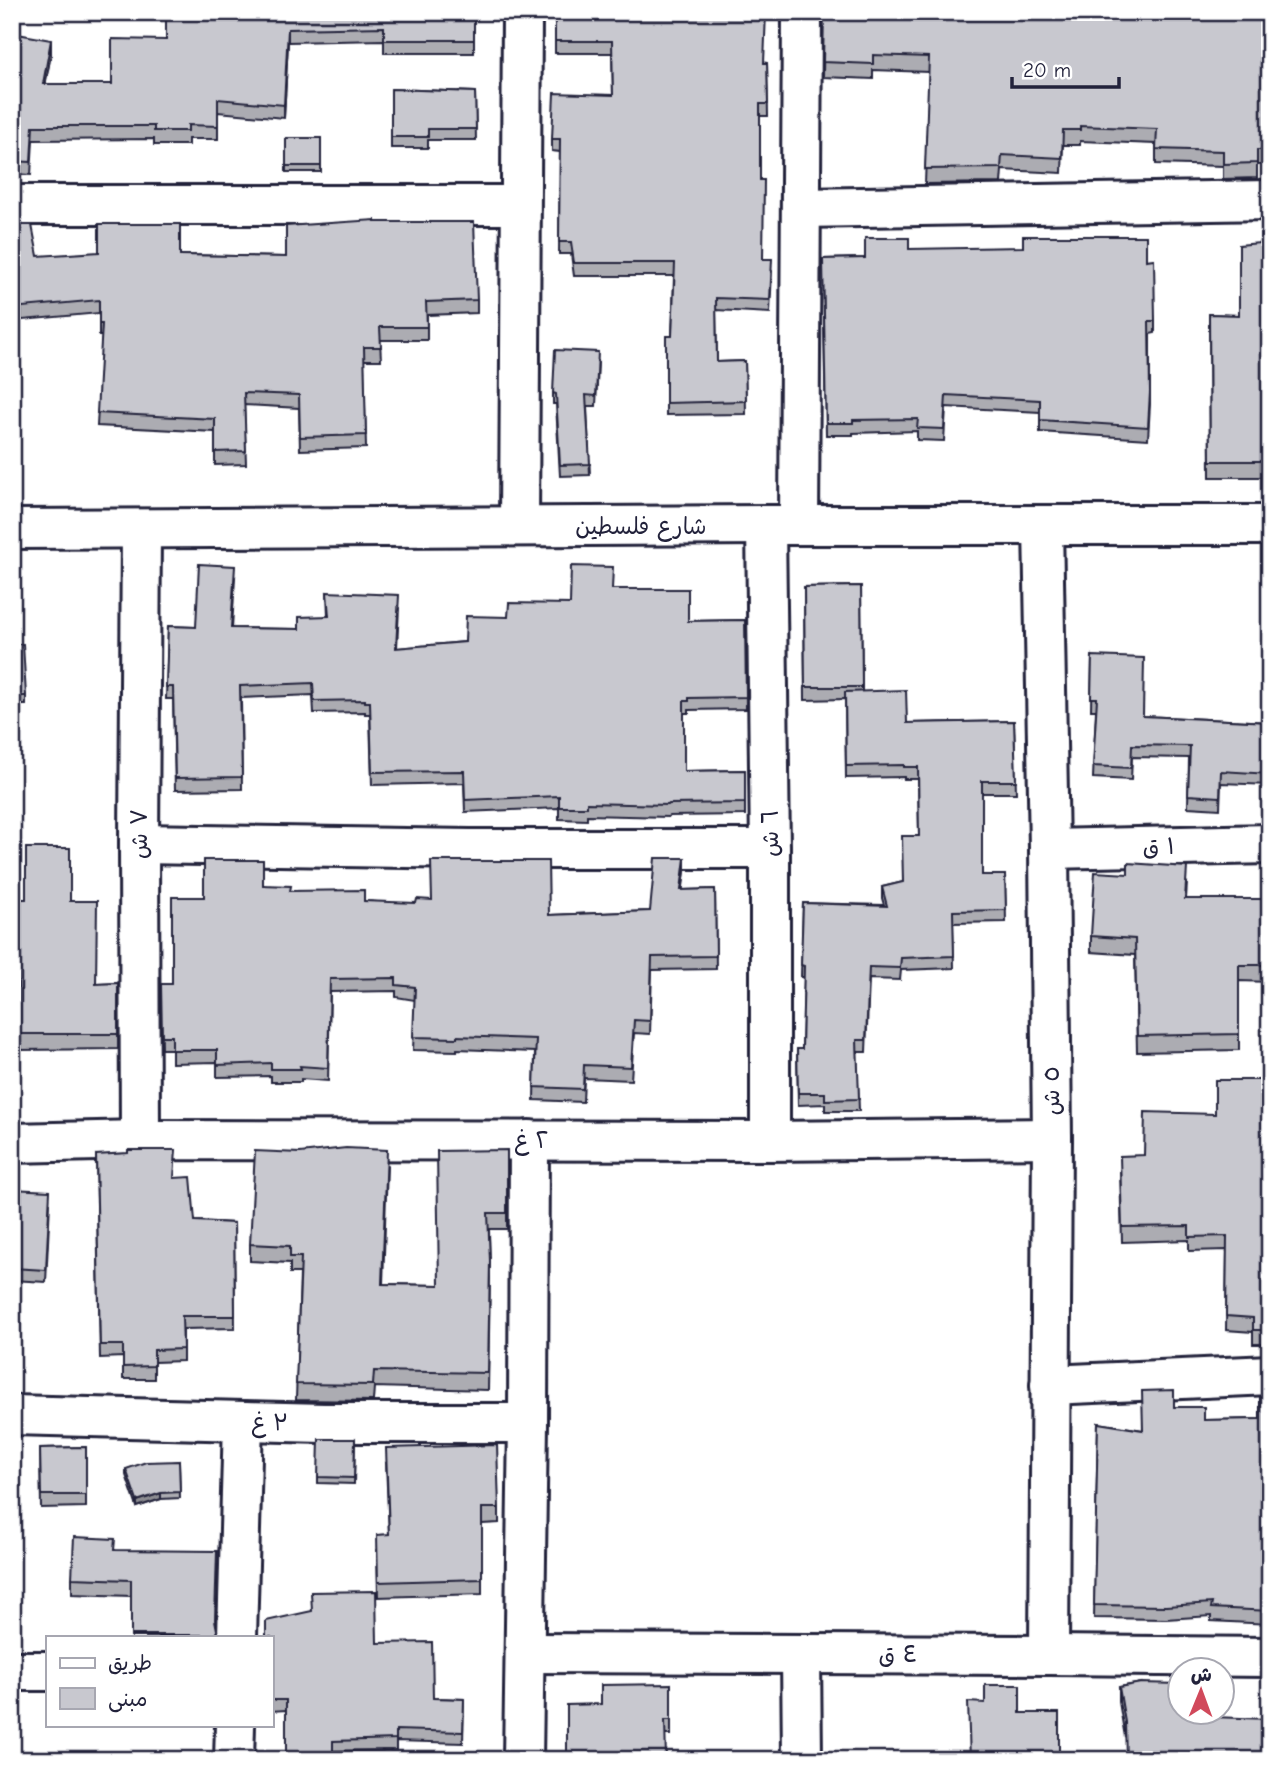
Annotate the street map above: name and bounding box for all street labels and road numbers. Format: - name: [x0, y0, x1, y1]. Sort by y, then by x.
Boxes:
- street label: شارع فلسطين: [575, 513, 707, 542]
- street label: ٧ ش: [126, 809, 153, 859]
- street label: ٦ ش: [757, 809, 784, 857]
- street label: ١ ق: [1142, 833, 1176, 860]
- street label: ٥ ش: [1038, 1066, 1065, 1116]
- street label: ٢ غ: [514, 1127, 550, 1156]
- street label: ٣ غ: [251, 1409, 289, 1438]
- street label: ٤ ق: [879, 1641, 917, 1668]

